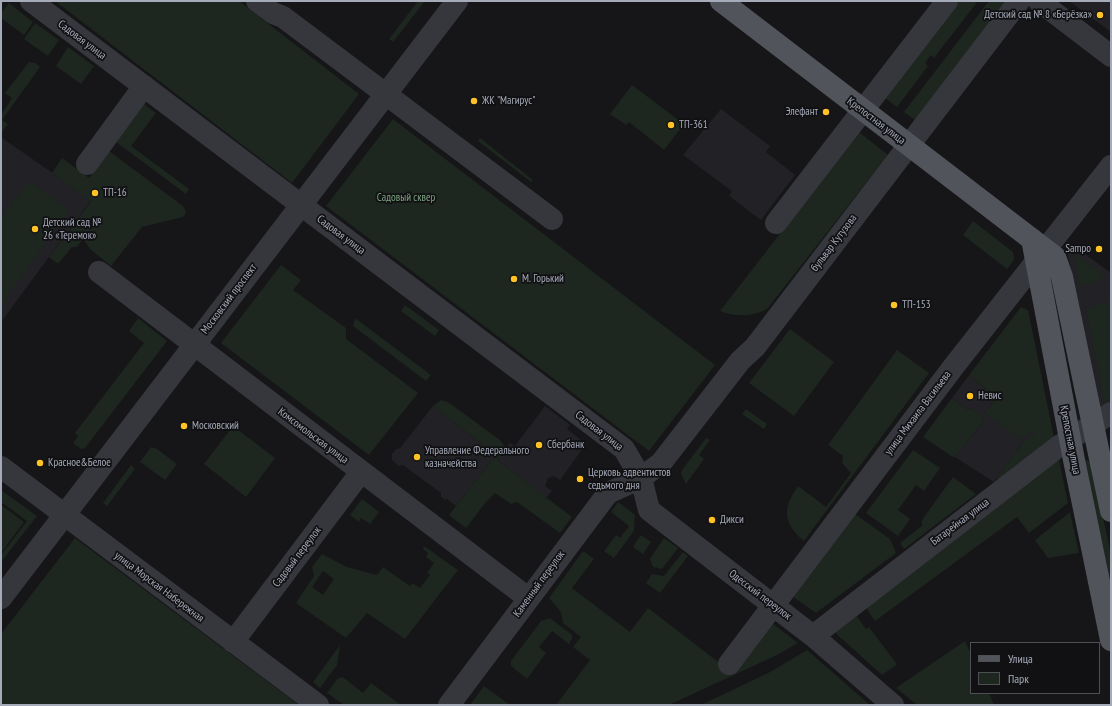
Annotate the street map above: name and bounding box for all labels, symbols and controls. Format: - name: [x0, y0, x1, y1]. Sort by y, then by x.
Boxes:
- place label: Детский сад № 8 «Берёзка»: [984, 8, 1092, 22]
- marker: Детский сад № 8 «Берёзка»: [1095, 10, 1105, 20]
- street label: Садовая улица: [55, 18, 109, 62]
- place label: ЖК "Магирус": [482, 94, 535, 108]
- street label: Крепостная улица: [844, 95, 908, 147]
- marker: ЖК "Магирус": [469, 96, 479, 106]
- place label: Элефант: [785, 105, 818, 119]
- marker: Элефант: [821, 107, 831, 117]
- place label: ТП-361: [679, 118, 708, 132]
- marker: ТП-361: [666, 120, 676, 130]
- place label: ТП-16: [103, 186, 127, 200]
- marker: ТП-16: [90, 188, 100, 198]
- park label: Садовый сквер: [377, 191, 435, 205]
- street label: бульвар Кутузова: [808, 212, 860, 274]
- street label: Садовая улица: [314, 213, 368, 257]
- place label: Детский сад № 26 «Теремок»: [43, 216, 101, 242]
- marker: Детский сад № 26 «Теремок»: [30, 224, 40, 234]
- place label: Sampo: [1065, 242, 1091, 256]
- marker: Sampo: [1094, 244, 1104, 254]
- street label: Московский проспект: [198, 261, 260, 337]
- place label: М. Горький: [522, 272, 564, 286]
- marker: М. Горький: [509, 274, 519, 284]
- place label: ТП-153: [902, 298, 931, 312]
- marker: ТП-153: [889, 300, 899, 310]
- street label: улица Михаила Васильева: [882, 368, 954, 458]
- place label: Невис: [978, 389, 1002, 403]
- marker: Невис: [965, 391, 975, 401]
- street label: Крепостная улица: [1057, 404, 1083, 476]
- street label: Комсомольская улица: [275, 405, 351, 467]
- street label: Садовая улица: [572, 408, 626, 454]
- place label: Московский: [192, 419, 239, 433]
- marker: Московский: [179, 421, 189, 431]
- place label: Сбербанк: [547, 438, 584, 452]
- marker: Сбербанк: [534, 440, 544, 450]
- place label: Управление Федерального казначейства: [425, 444, 529, 470]
- marker: Управление Федерального казначейства: [412, 452, 422, 462]
- place label: Красное&Белое: [48, 456, 111, 470]
- marker: Красное&Белое: [35, 458, 45, 468]
- place label: Церковь адвентистов седьмого дня: [588, 466, 671, 492]
- marker: Церковь адвентистов седьмого дня: [575, 474, 585, 484]
- street label: Батарейная улица: [928, 496, 992, 548]
- place label: Дикси: [720, 513, 744, 527]
- marker: Дикси: [707, 515, 717, 525]
- street label: Садовый переулок: [270, 524, 324, 590]
- street label: Каменный переулок: [511, 548, 567, 620]
- street label: улица Морская Набережная: [112, 549, 206, 625]
- street label: Одесский переулок: [726, 567, 794, 623]
- legend: [970, 642, 1100, 694]
- text: Улица: [1008, 651, 1033, 666]
- text: Парк: [1008, 671, 1029, 686]

